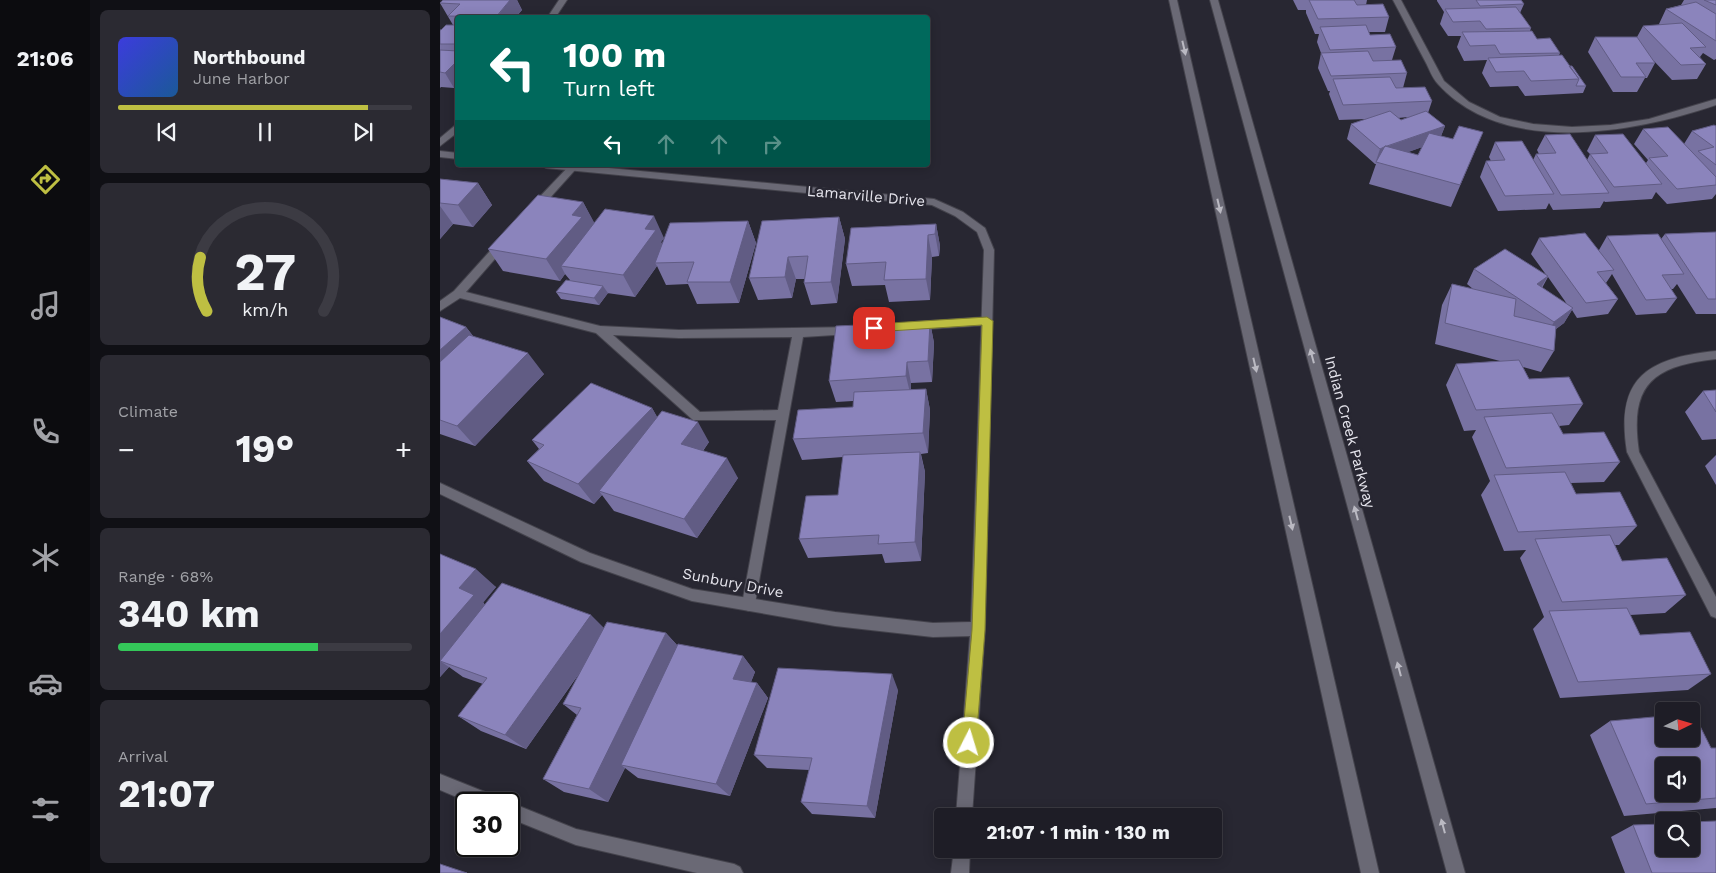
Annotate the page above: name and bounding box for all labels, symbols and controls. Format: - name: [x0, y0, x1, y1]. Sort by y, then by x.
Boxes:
- text: 100 m: [563, 34, 666, 76]
- icon: left: [480, 35, 545, 100]
- one-way arrow: [1180, 40, 1188, 55]
- text: 21:06: [17, 46, 73, 71]
- text: Northbound: [193, 46, 305, 69]
- text: June Harbor: [193, 69, 290, 88]
- text: Turn left: [563, 76, 655, 101]
- icon: previous: [153, 118, 181, 146]
- icon: pause: [251, 118, 279, 146]
- icon: next: [349, 118, 377, 146]
- icon: left: [599, 130, 627, 158]
- icon: ahead: [652, 130, 680, 158]
- icon: ahead: [705, 130, 733, 158]
- icon: right: [758, 130, 786, 158]
- icon: directions: [28, 162, 63, 197]
- street label: Lamarville Drive: [806, 182, 926, 210]
- one-way arrow: [1215, 199, 1223, 214]
- text: 27: [234, 242, 296, 303]
- icon: music: [28, 288, 63, 323]
- text: km/h: [242, 299, 288, 320]
- pin: [853, 307, 895, 349]
- icon: arrive: [860, 314, 888, 342]
- one-way arrow: [1308, 349, 1316, 364]
- street label: Indian Creek Parkway: [1321, 354, 1379, 510]
- one-way arrow: [1251, 357, 1259, 372]
- text: Climate: [118, 402, 178, 421]
- icon: phone: [28, 414, 63, 449]
- text: 19°: [236, 427, 294, 471]
- text: −: [118, 433, 135, 466]
- text: +: [395, 433, 412, 466]
- one-way arrow: [1351, 505, 1359, 520]
- one-way arrow: [1287, 516, 1295, 531]
- icon: climate: [28, 540, 63, 575]
- street label: Sunbury Drive: [681, 564, 785, 602]
- text: Range · 68%: [118, 567, 213, 586]
- text: 340 km: [118, 592, 260, 636]
- one-way arrow: [1395, 662, 1403, 677]
- icon: car: [28, 666, 63, 701]
- north arrow: [1655, 702, 1700, 748]
- map controls: [1655, 702, 1700, 857]
- position arrow: [942, 716, 994, 768]
- text: Arrival: [118, 747, 168, 766]
- button: sound: [1655, 757, 1700, 802]
- text: 21:07: [118, 772, 215, 816]
- icon: filters: [28, 792, 63, 827]
- speed limit sign: 30: [455, 792, 520, 857]
- button: search: [1655, 812, 1700, 857]
- one-way arrow: [1438, 818, 1446, 833]
- text: 21:07 · 1 min · 130 m: [986, 821, 1170, 844]

